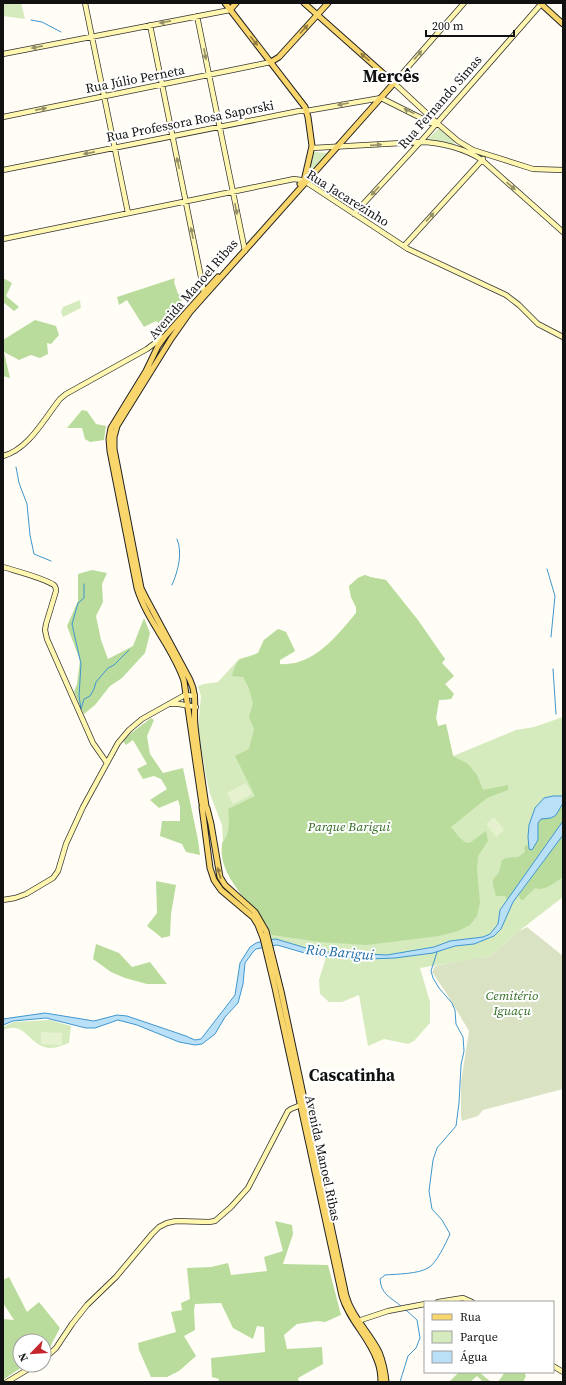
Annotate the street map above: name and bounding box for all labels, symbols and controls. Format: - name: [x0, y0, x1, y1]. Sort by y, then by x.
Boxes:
- scale bar: [426, 12, 514, 38]
- text: 200 m: [432, 18, 464, 34]
- one-way arrow: [158, 20, 171, 26]
- one-way arrow: [300, 24, 309, 34]
- one-way arrow: [250, 35, 259, 46]
- one-way arrow: [31, 44, 43, 50]
- one-way arrow: [202, 48, 208, 61]
- one-way arrow: [414, 50, 423, 60]
- street label: Rua Fernando Simas: [395, 51, 486, 152]
- one-way arrow: [360, 52, 370, 61]
- street label: Rua Júlio Perneta: [84, 61, 186, 97]
- district label: Mercês: [363, 64, 419, 88]
- street label: Rua Professora Rosa Saporski: [105, 96, 275, 146]
- one-way arrow: [337, 101, 350, 107]
- one-way arrow: [35, 106, 47, 112]
- one-way arrow: [403, 108, 414, 114]
- one-way arrow: [370, 141, 382, 148]
- one-way arrow: [83, 150, 95, 156]
- one-way arrow: [174, 157, 180, 169]
- street label: Rua Jacarezinho: [304, 166, 392, 230]
- one-way arrow: [507, 181, 516, 190]
- one-way arrow: [370, 186, 380, 196]
- one-way arrow: [233, 203, 239, 215]
- one-way arrow: [425, 213, 434, 222]
- one-way arrow: [189, 227, 195, 239]
- street label: Avenida Manoel Ribas: [145, 235, 242, 343]
- park label: Parque Barigui: [307, 818, 390, 835]
- one-way arrow: [216, 867, 222, 879]
- water label: Rio Barigui: [304, 939, 376, 965]
- park label: Cemitério Iguaçu: [486, 987, 538, 1019]
- district label: Cascatinha: [309, 1063, 396, 1087]
- street label: Avenida Manoel Ribas: [301, 1094, 345, 1223]
- legend: [424, 1301, 554, 1373]
- text: Rua: [460, 1309, 482, 1325]
- text: Parque: [460, 1329, 498, 1345]
- north arrow: [12, 1333, 52, 1373]
- text: Água: [460, 1349, 488, 1365]
- text: N: [15, 1350, 32, 1364]

